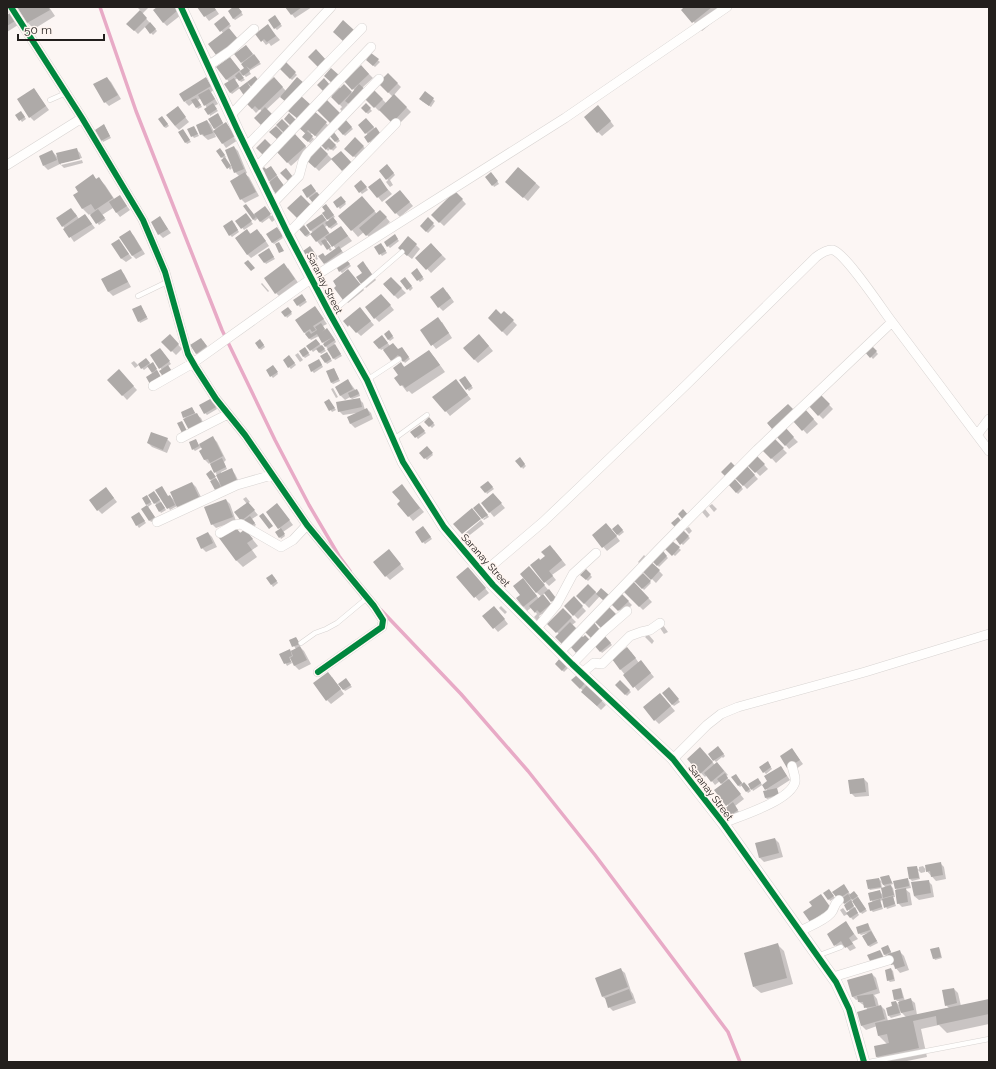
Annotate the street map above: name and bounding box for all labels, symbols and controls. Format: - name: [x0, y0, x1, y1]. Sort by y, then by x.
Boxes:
- scale bar: [18, 16, 104, 42]
- text: 50 m: [24, 23, 52, 37]
- street label: Saranay Street: [304, 251, 345, 316]
- street label: Saranay Street: [459, 532, 513, 589]
- street label: Saranay Street: [686, 762, 736, 823]

